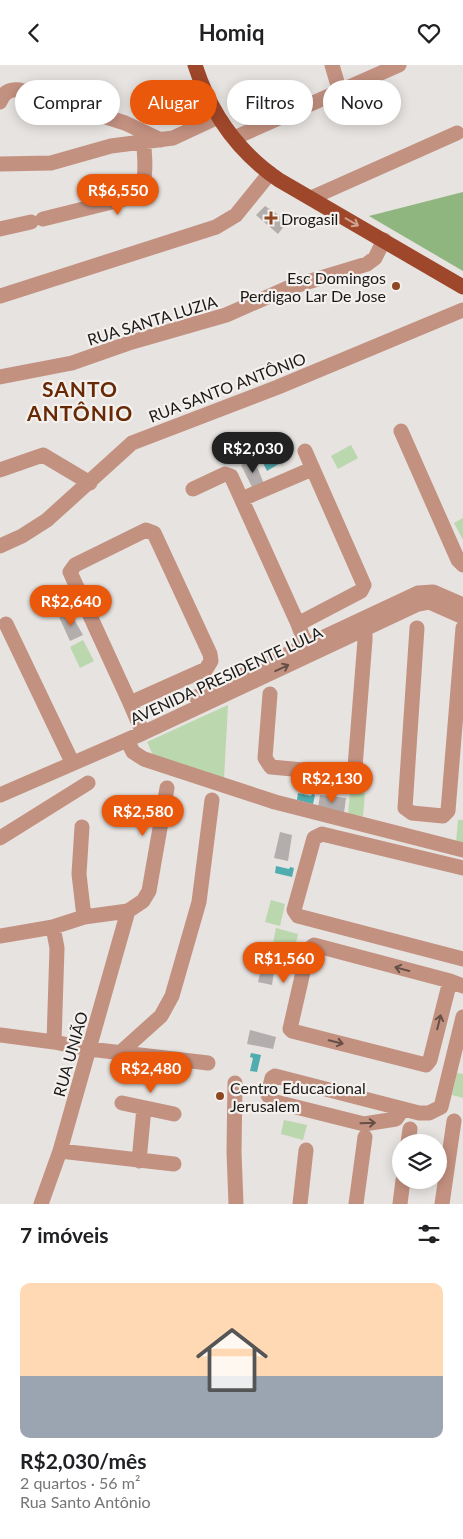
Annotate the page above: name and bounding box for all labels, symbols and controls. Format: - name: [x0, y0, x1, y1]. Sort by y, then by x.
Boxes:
- icon: back: [20, 19, 48, 47]
- text: Homiq: [199, 19, 264, 46]
- icon: heart: [415, 19, 443, 47]
- chip: Comprar: [15, 80, 120, 125]
- chip: Alugar: [130, 80, 217, 125]
- chip: Filtros: [227, 80, 313, 125]
- chip: Novo: [323, 80, 401, 125]
- pin: R$6,550: [72, 173, 164, 216]
- text: R$6,550: [88, 180, 148, 199]
- place label: Drogasil: [281, 209, 338, 228]
- marker: Drogasil: [265, 212, 277, 224]
- one-way arrow: [344, 217, 358, 227]
- place label: Esc Domingos Perdigao Lar De Jose: [240, 268, 386, 305]
- marker: Esc Domingos Perdigao Lar De Jose: [390, 280, 402, 292]
- street label: RUA SANTA LUZIA: [85, 291, 219, 349]
- street label: RUA SANTO ANTÔNIO: [146, 348, 309, 426]
- district label: SANTO ANTÔNIO: [26, 376, 133, 425]
- pin: R$2,030: [207, 431, 299, 474]
- text: R$2,030: [223, 438, 283, 457]
- pin: R$2,640: [25, 585, 117, 627]
- text: R$2,640: [41, 591, 101, 610]
- street label: AVENIDA PRESIDENTE LULA: [127, 622, 325, 728]
- one-way arrow: [274, 663, 289, 673]
- pin: R$2,130: [286, 761, 378, 804]
- text: R$2,130: [302, 768, 362, 787]
- pin: R$2,580: [97, 795, 189, 837]
- text: R$2,580: [113, 801, 173, 820]
- pin: R$1,560: [238, 941, 330, 984]
- text: R$1,560: [254, 948, 314, 967]
- one-way arrow: [395, 964, 411, 973]
- street label: RUA UNIÃO: [49, 1009, 91, 1099]
- one-way arrow: [435, 1015, 445, 1031]
- one-way arrow: [327, 1038, 343, 1047]
- pin: R$2,480: [105, 1051, 197, 1094]
- text: R$2,480: [121, 1058, 181, 1077]
- place label: Centro Educacional Jerusalem: [230, 1078, 366, 1115]
- marker: Centro Educacional Jerusalem: [214, 1090, 226, 1102]
- one-way arrow: [360, 1118, 376, 1127]
- map controls: [392, 1134, 447, 1189]
- button: layers: [392, 1134, 447, 1189]
- icon: filters: [415, 1220, 443, 1248]
- text: 7 imóveis: [20, 1222, 108, 1247]
- icon: home: [187, 1315, 277, 1405]
- text: R$2,030/mês: [20, 1448, 147, 1473]
- text: 2 quartos · 56 m²: [20, 1473, 140, 1492]
- text: Rua Santo Antônio: [20, 1492, 151, 1511]

